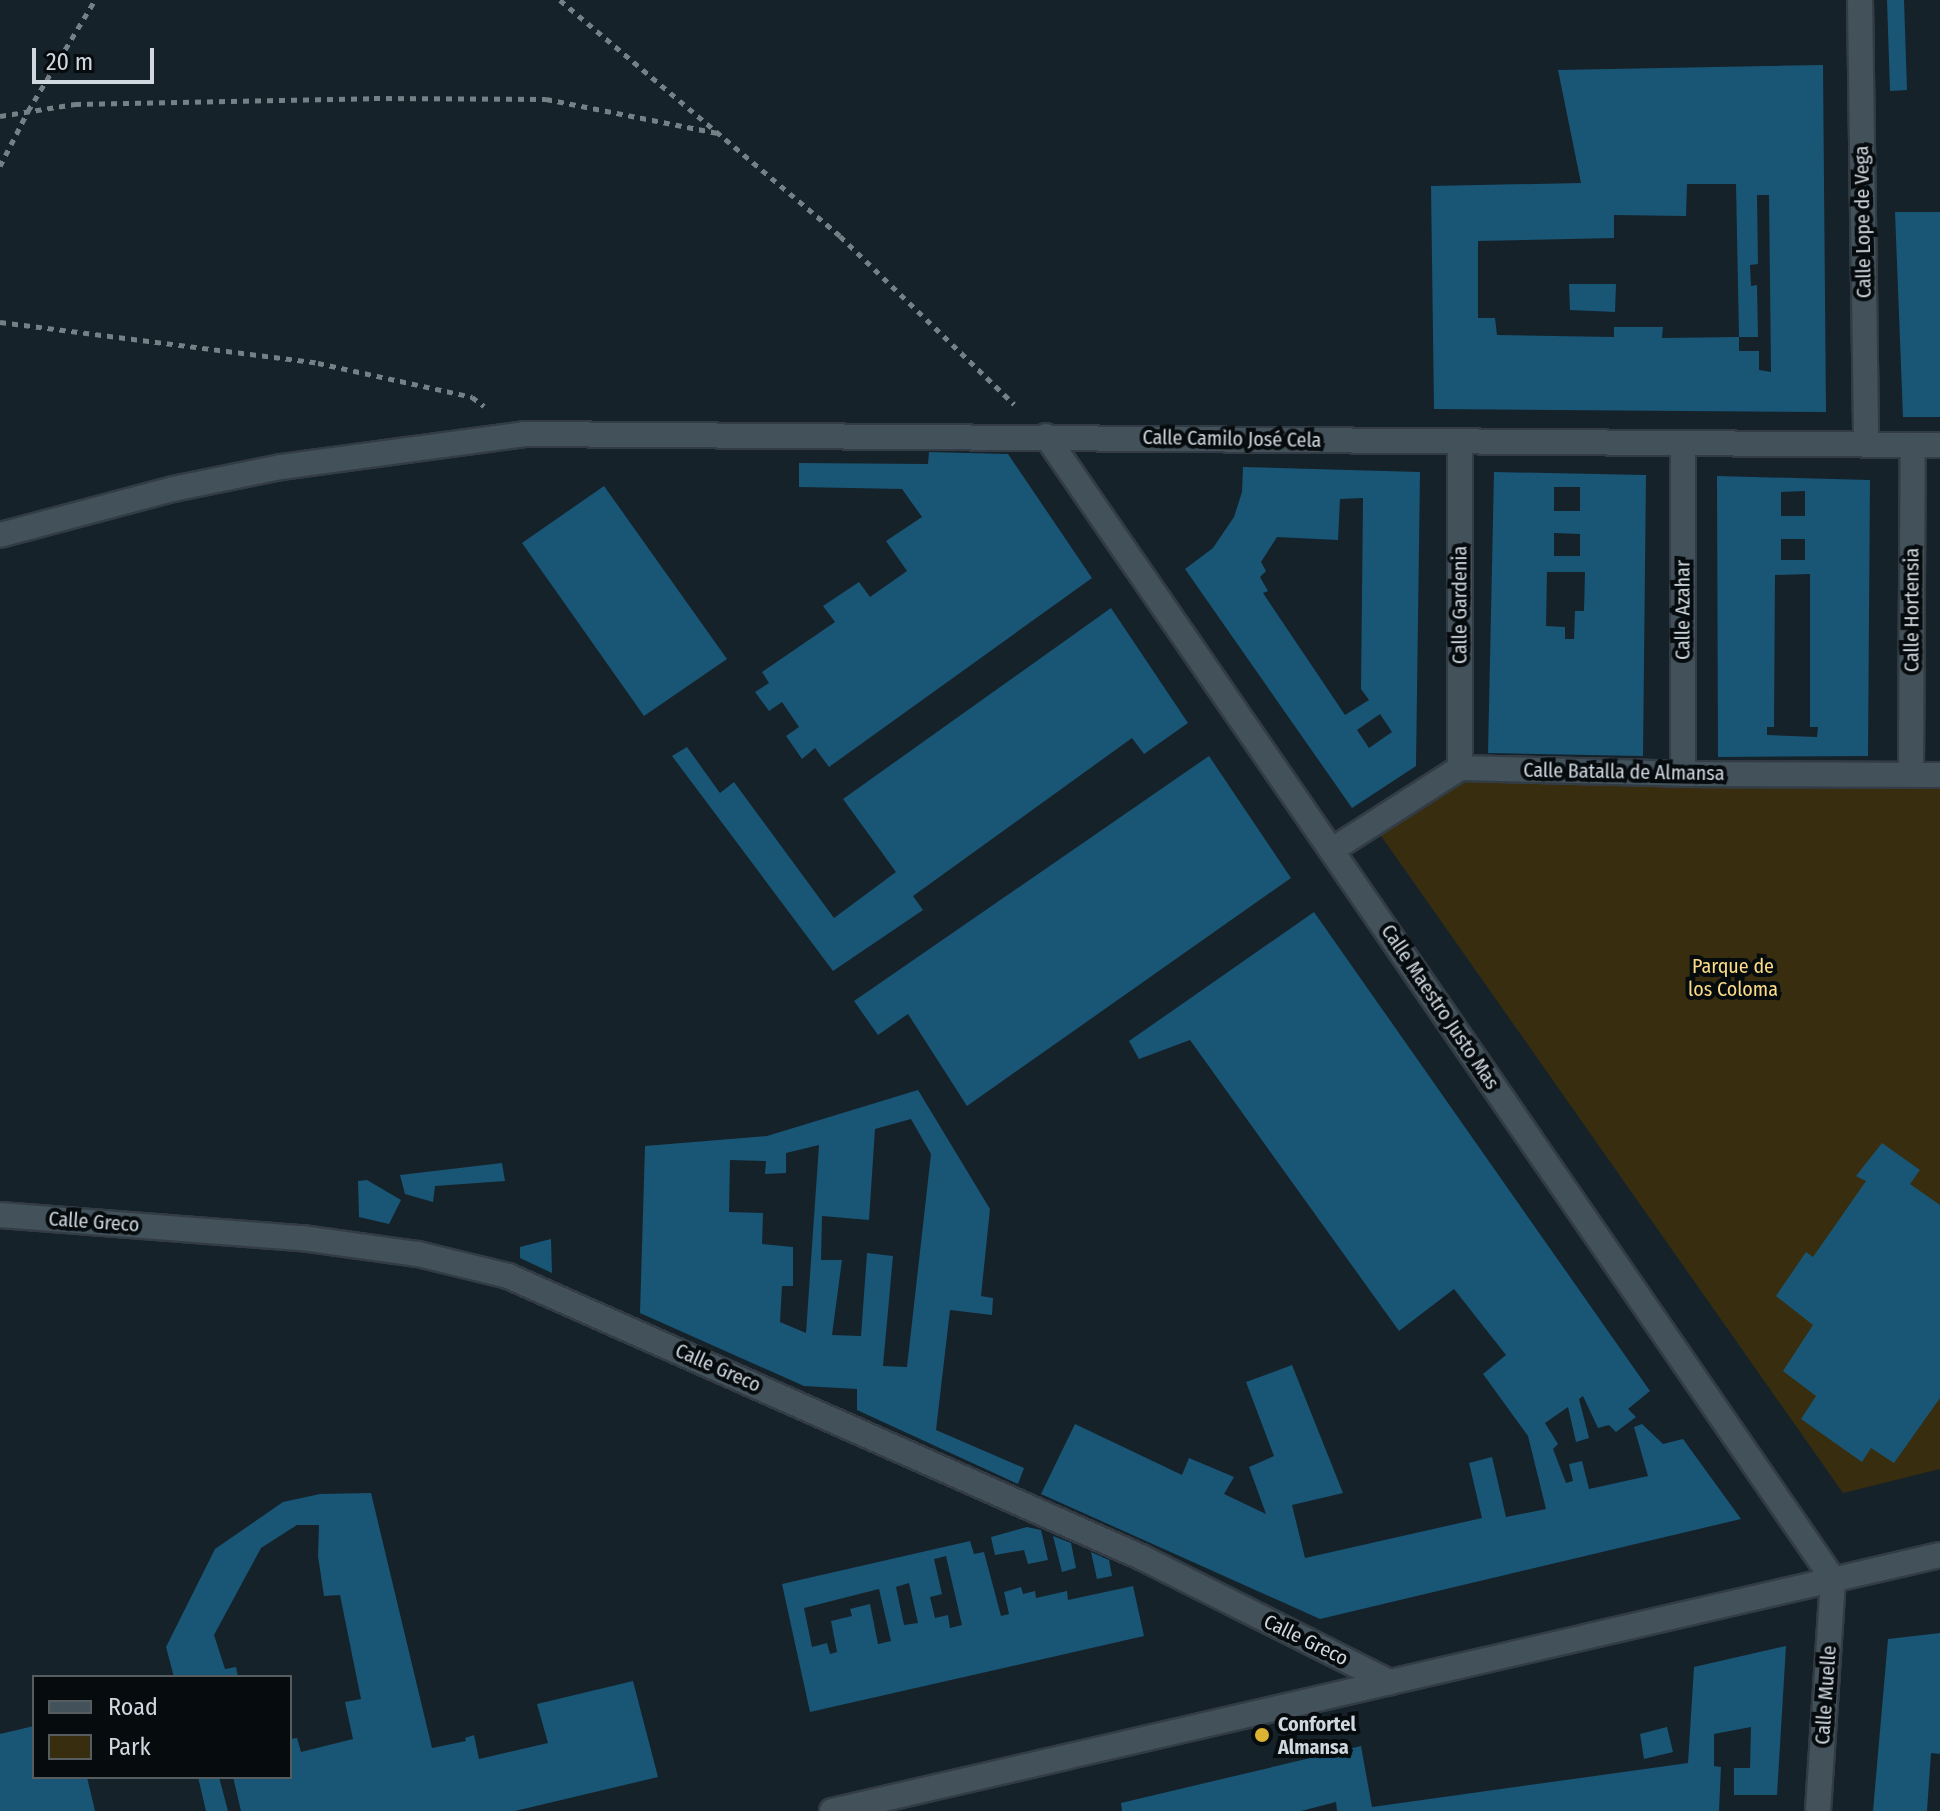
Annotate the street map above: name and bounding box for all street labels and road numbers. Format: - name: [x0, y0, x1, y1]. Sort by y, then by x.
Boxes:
- street label: Calle Lope de Vega: [1850, 146, 1876, 298]
- street label: Calle Camilo José Cela: [1142, 425, 1322, 453]
- street label: Calle Gardenia: [1448, 546, 1472, 664]
- street label: Calle Hortensia: [1900, 548, 1924, 672]
- street label: Calle Azahar: [1671, 560, 1695, 660]
- street label: Calle Batalla de Almansa: [1523, 758, 1725, 786]
- street label: Calle Maestro Justo Mas: [1376, 920, 1504, 1094]
- street label: Calle Greco: [48, 1207, 140, 1237]
- street label: Calle Greco: [672, 1339, 764, 1397]
- street label: Calle Greco: [1260, 1609, 1352, 1671]
- street label: Calle Muelle: [1811, 1645, 1841, 1745]

